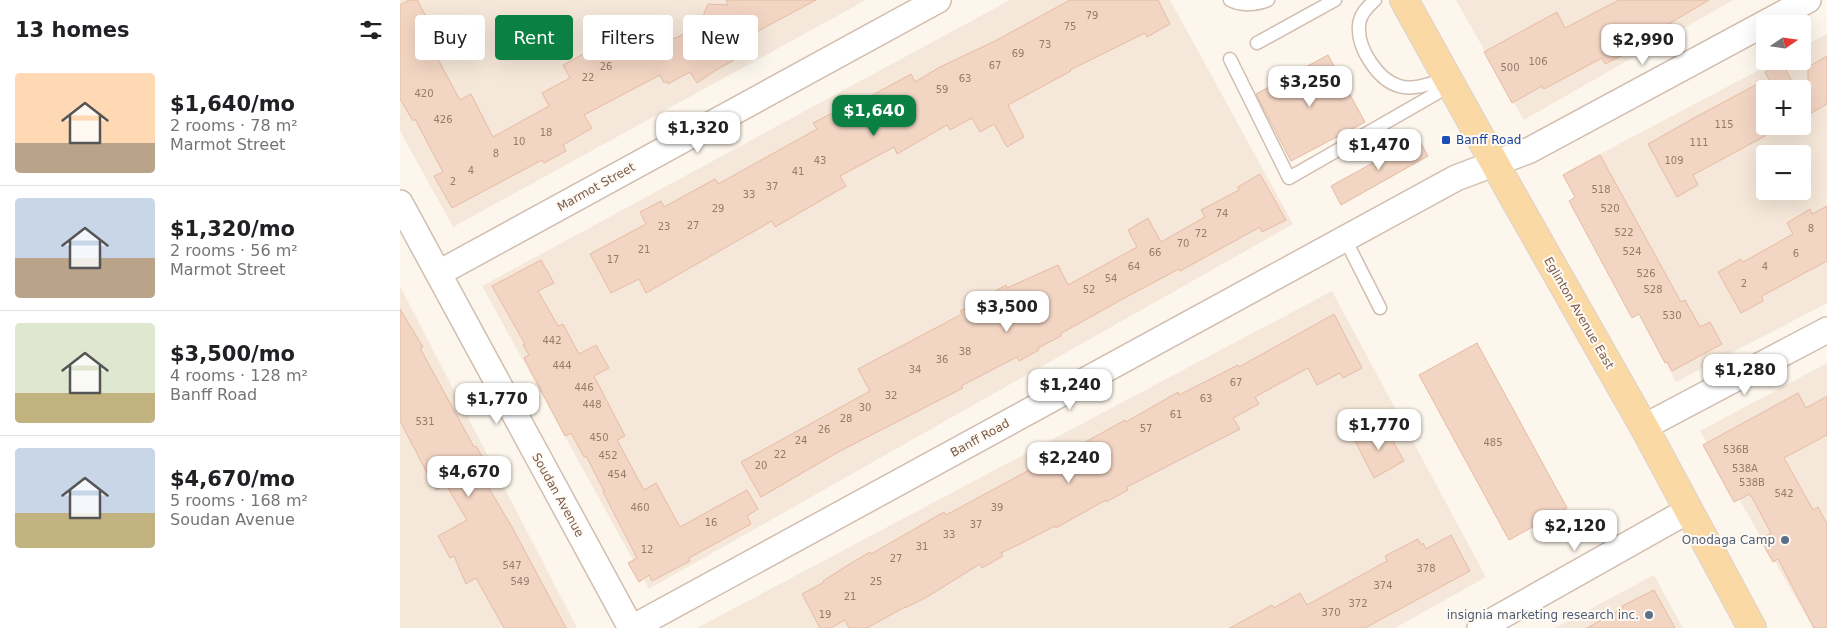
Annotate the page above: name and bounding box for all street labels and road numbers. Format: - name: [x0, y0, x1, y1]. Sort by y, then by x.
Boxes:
- street label: Marmot Street: [555, 160, 637, 214]
- street label: Eglinton Avenue East: [1541, 254, 1617, 372]
- street label: Banff Road: [948, 416, 1012, 460]
- street label: Soudan Avenue: [529, 451, 587, 539]

